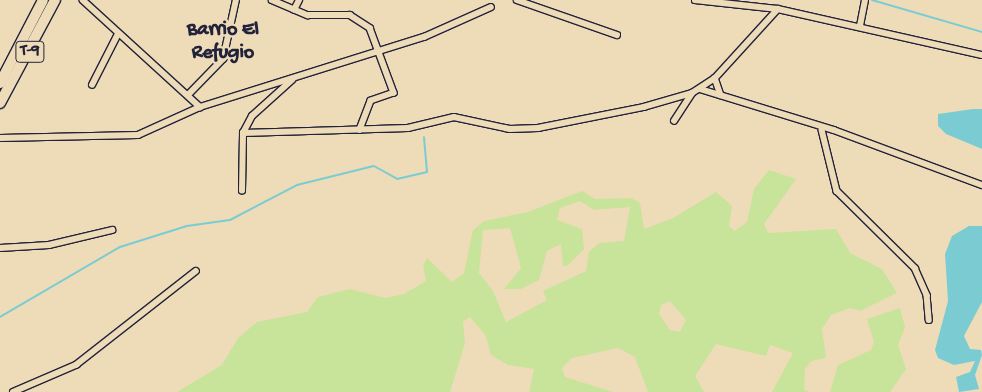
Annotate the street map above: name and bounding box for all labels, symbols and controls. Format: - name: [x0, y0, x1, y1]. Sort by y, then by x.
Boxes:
- district label: Barrio El Refugio: [187, 19, 259, 66]
- road number: T-9: [15, 38, 45, 66]

